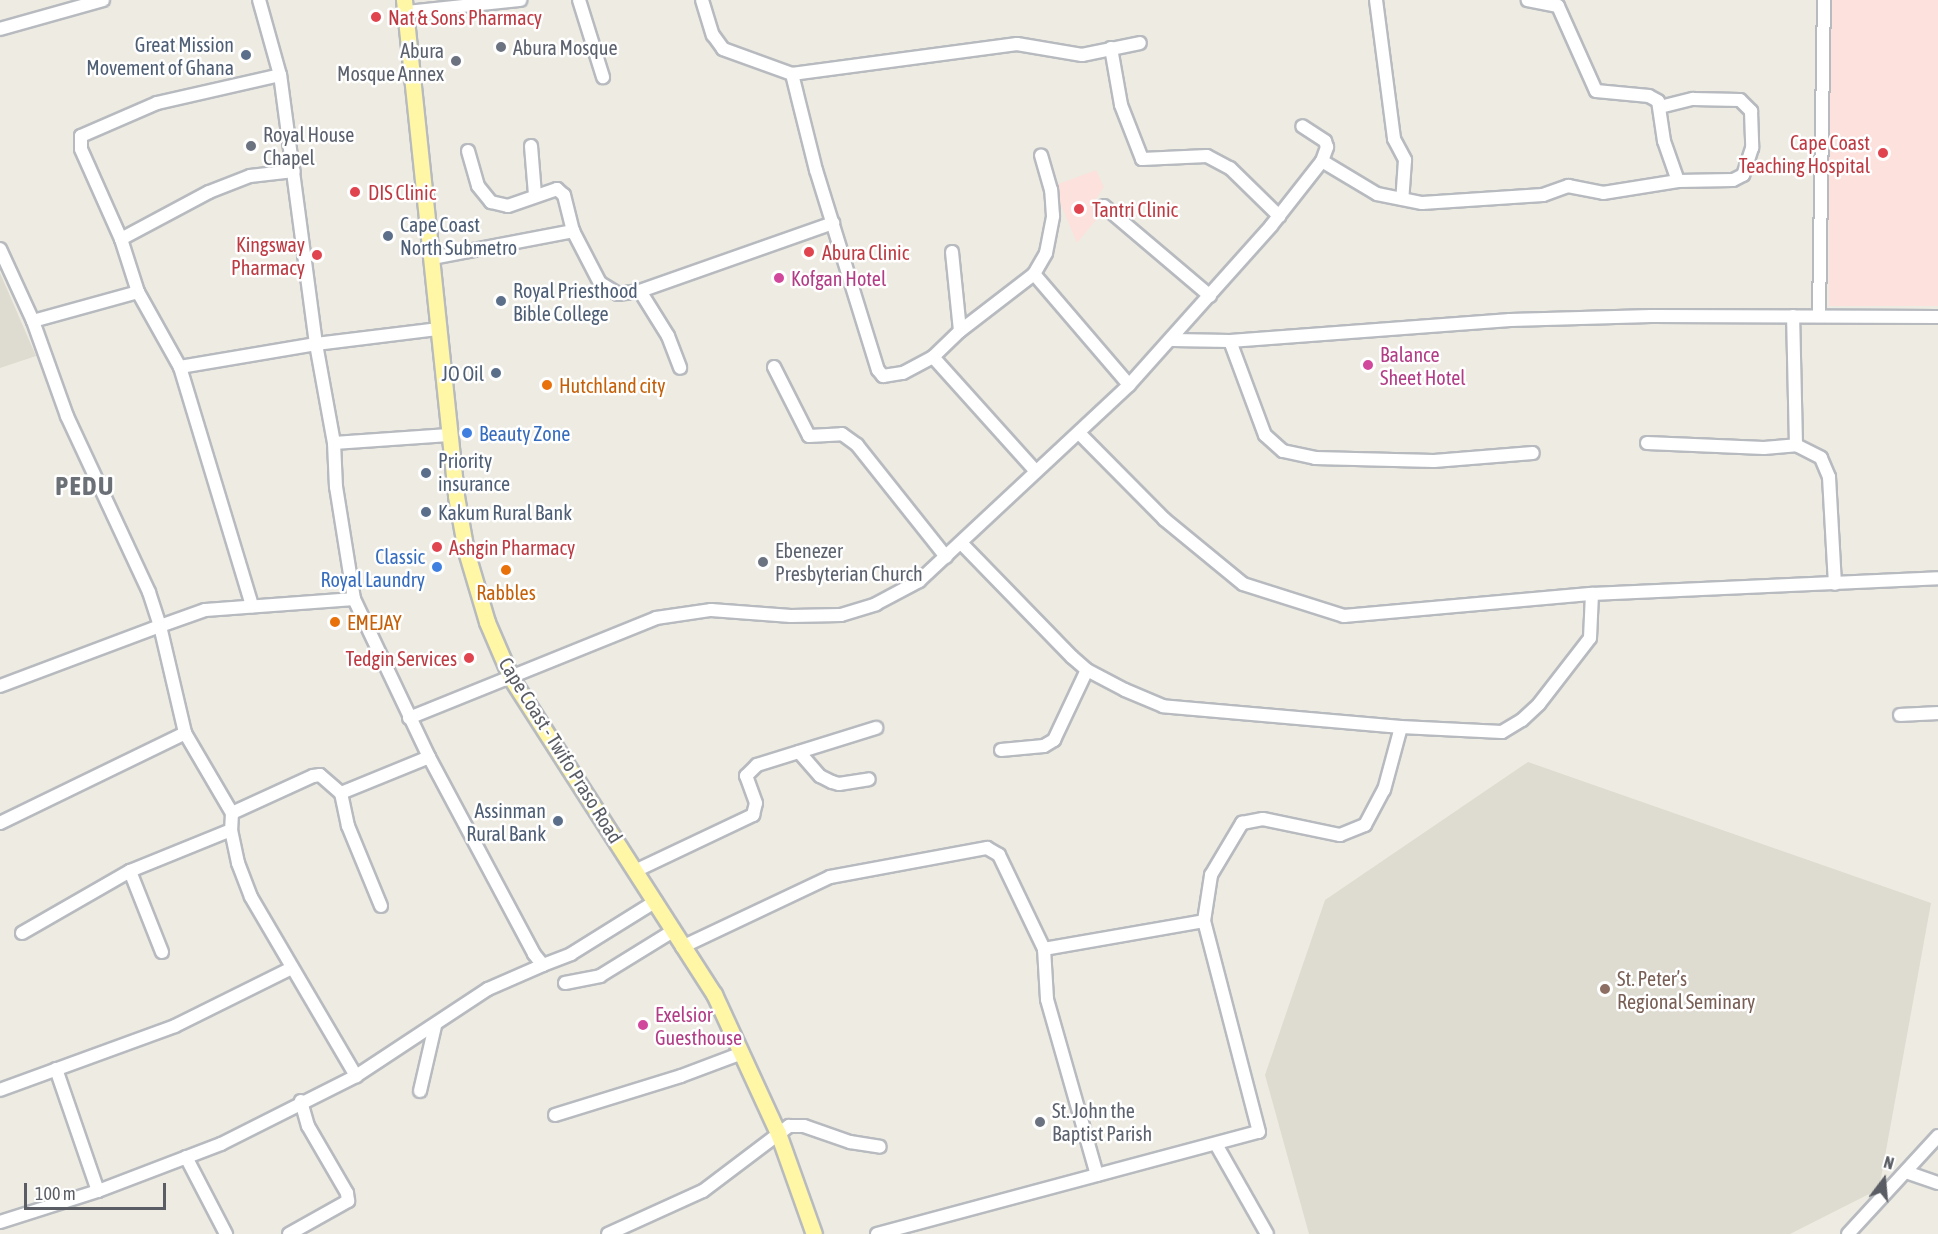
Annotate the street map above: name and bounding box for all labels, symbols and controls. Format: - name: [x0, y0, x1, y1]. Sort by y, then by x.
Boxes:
- place label: Nat & Sons Pharmacy: [388, 5, 542, 29]
- marker: Nat & Sons Pharmacy: [369, 10, 383, 24]
- place label: Great Mission Movement of Ghana: [86, 32, 234, 79]
- place label: Abura Mosque: [513, 35, 618, 59]
- place label: Abura Mosque Annex: [337, 38, 444, 85]
- marker: Abura Mosque: [494, 40, 508, 54]
- marker: Great Mission Movement of Ghana: [239, 48, 253, 62]
- marker: Abura Mosque Annex: [449, 54, 463, 68]
- place label: Royal House Chapel: [263, 122, 354, 169]
- place label: Cape Coast Teaching Hospital: [1739, 130, 1870, 177]
- marker: Royal House Chapel: [244, 139, 258, 153]
- marker: Cape Coast Teaching Hospital: [1874, 144, 1892, 162]
- place label: DIS Clinic: [368, 180, 436, 204]
- marker: DIS Clinic: [346, 183, 364, 201]
- place label: Tantri Clinic: [1092, 197, 1178, 221]
- marker: Tantri Clinic: [1070, 200, 1088, 218]
- place label: Cape Coast North Submetro: [400, 213, 517, 260]
- marker: Cape Coast North Submetro: [381, 229, 395, 243]
- place label: Kingsway Pharmacy: [231, 232, 305, 279]
- place label: Abura Clinic: [822, 240, 909, 264]
- marker: Abura Clinic: [800, 243, 818, 261]
- marker: Kingsway Pharmacy: [310, 248, 324, 262]
- place label: Kofgan Hotel: [791, 266, 886, 290]
- marker: Kofgan Hotel: [772, 271, 786, 285]
- place label: Royal Priesthood Bible College: [513, 278, 638, 325]
- marker: Royal Priesthood Bible College: [494, 294, 508, 308]
- place label: Balance Sheet Hotel: [1380, 342, 1466, 389]
- marker: Balance Sheet Hotel: [1361, 358, 1375, 372]
- place label: JO Oil: [442, 361, 484, 385]
- marker: JO Oil: [489, 366, 503, 380]
- place label: Hutchland city: [559, 373, 665, 397]
- marker: Hutchland city: [540, 378, 554, 392]
- place label: Beauty Zone: [479, 421, 570, 445]
- marker: Beauty Zone: [460, 426, 474, 440]
- place label: Priority insurance: [438, 449, 510, 496]
- marker: Priority insurance: [419, 466, 433, 480]
- district label: PEDU: [55, 471, 115, 503]
- place label: Kakum Rural Bank: [438, 500, 572, 524]
- marker: Kakum Rural Bank: [419, 505, 433, 519]
- place label: Ashgin Pharmacy: [449, 535, 575, 559]
- place label: Ebenezer Presbyterian Church: [775, 538, 923, 585]
- marker: Ashgin Pharmacy: [430, 540, 444, 554]
- place label: Classic Royal Laundry: [320, 544, 425, 591]
- marker: Ebenezer Presbyterian Church: [756, 555, 770, 569]
- marker: Classic Royal Laundry: [430, 560, 444, 574]
- marker: Rabbles: [499, 563, 513, 577]
- place label: Rabbles: [476, 580, 536, 604]
- place label: EMEJAY: [347, 610, 402, 634]
- marker: EMEJAY: [328, 615, 342, 629]
- place label: Tedgin Services: [346, 646, 457, 670]
- marker: Tedgin Services: [462, 651, 476, 665]
- street label: Cape Coast - Twifo Praso Road: [494, 653, 628, 847]
- place label: Assinman Rural Bank: [466, 798, 546, 845]
- marker: Assinman Rural Bank: [551, 814, 565, 828]
- place label: St. Peter’s Regional Seminary: [1617, 966, 1755, 1013]
- marker: St. Peter’s Regional Seminary: [1598, 982, 1612, 996]
- place label: Exelsior Guesthouse: [655, 1002, 742, 1049]
- marker: Exelsior Guesthouse: [636, 1018, 650, 1032]
- place label: St. John the Baptist Parish: [1052, 1098, 1152, 1145]
- marker: St. John the Baptist Parish: [1033, 1115, 1047, 1129]
- north arrow: [1854, 1150, 1914, 1210]
- text: N: [1882, 1153, 1896, 1173]
- scale bar: [27, 1171, 170, 1209]
- text: 100 m: [35, 1183, 76, 1204]

